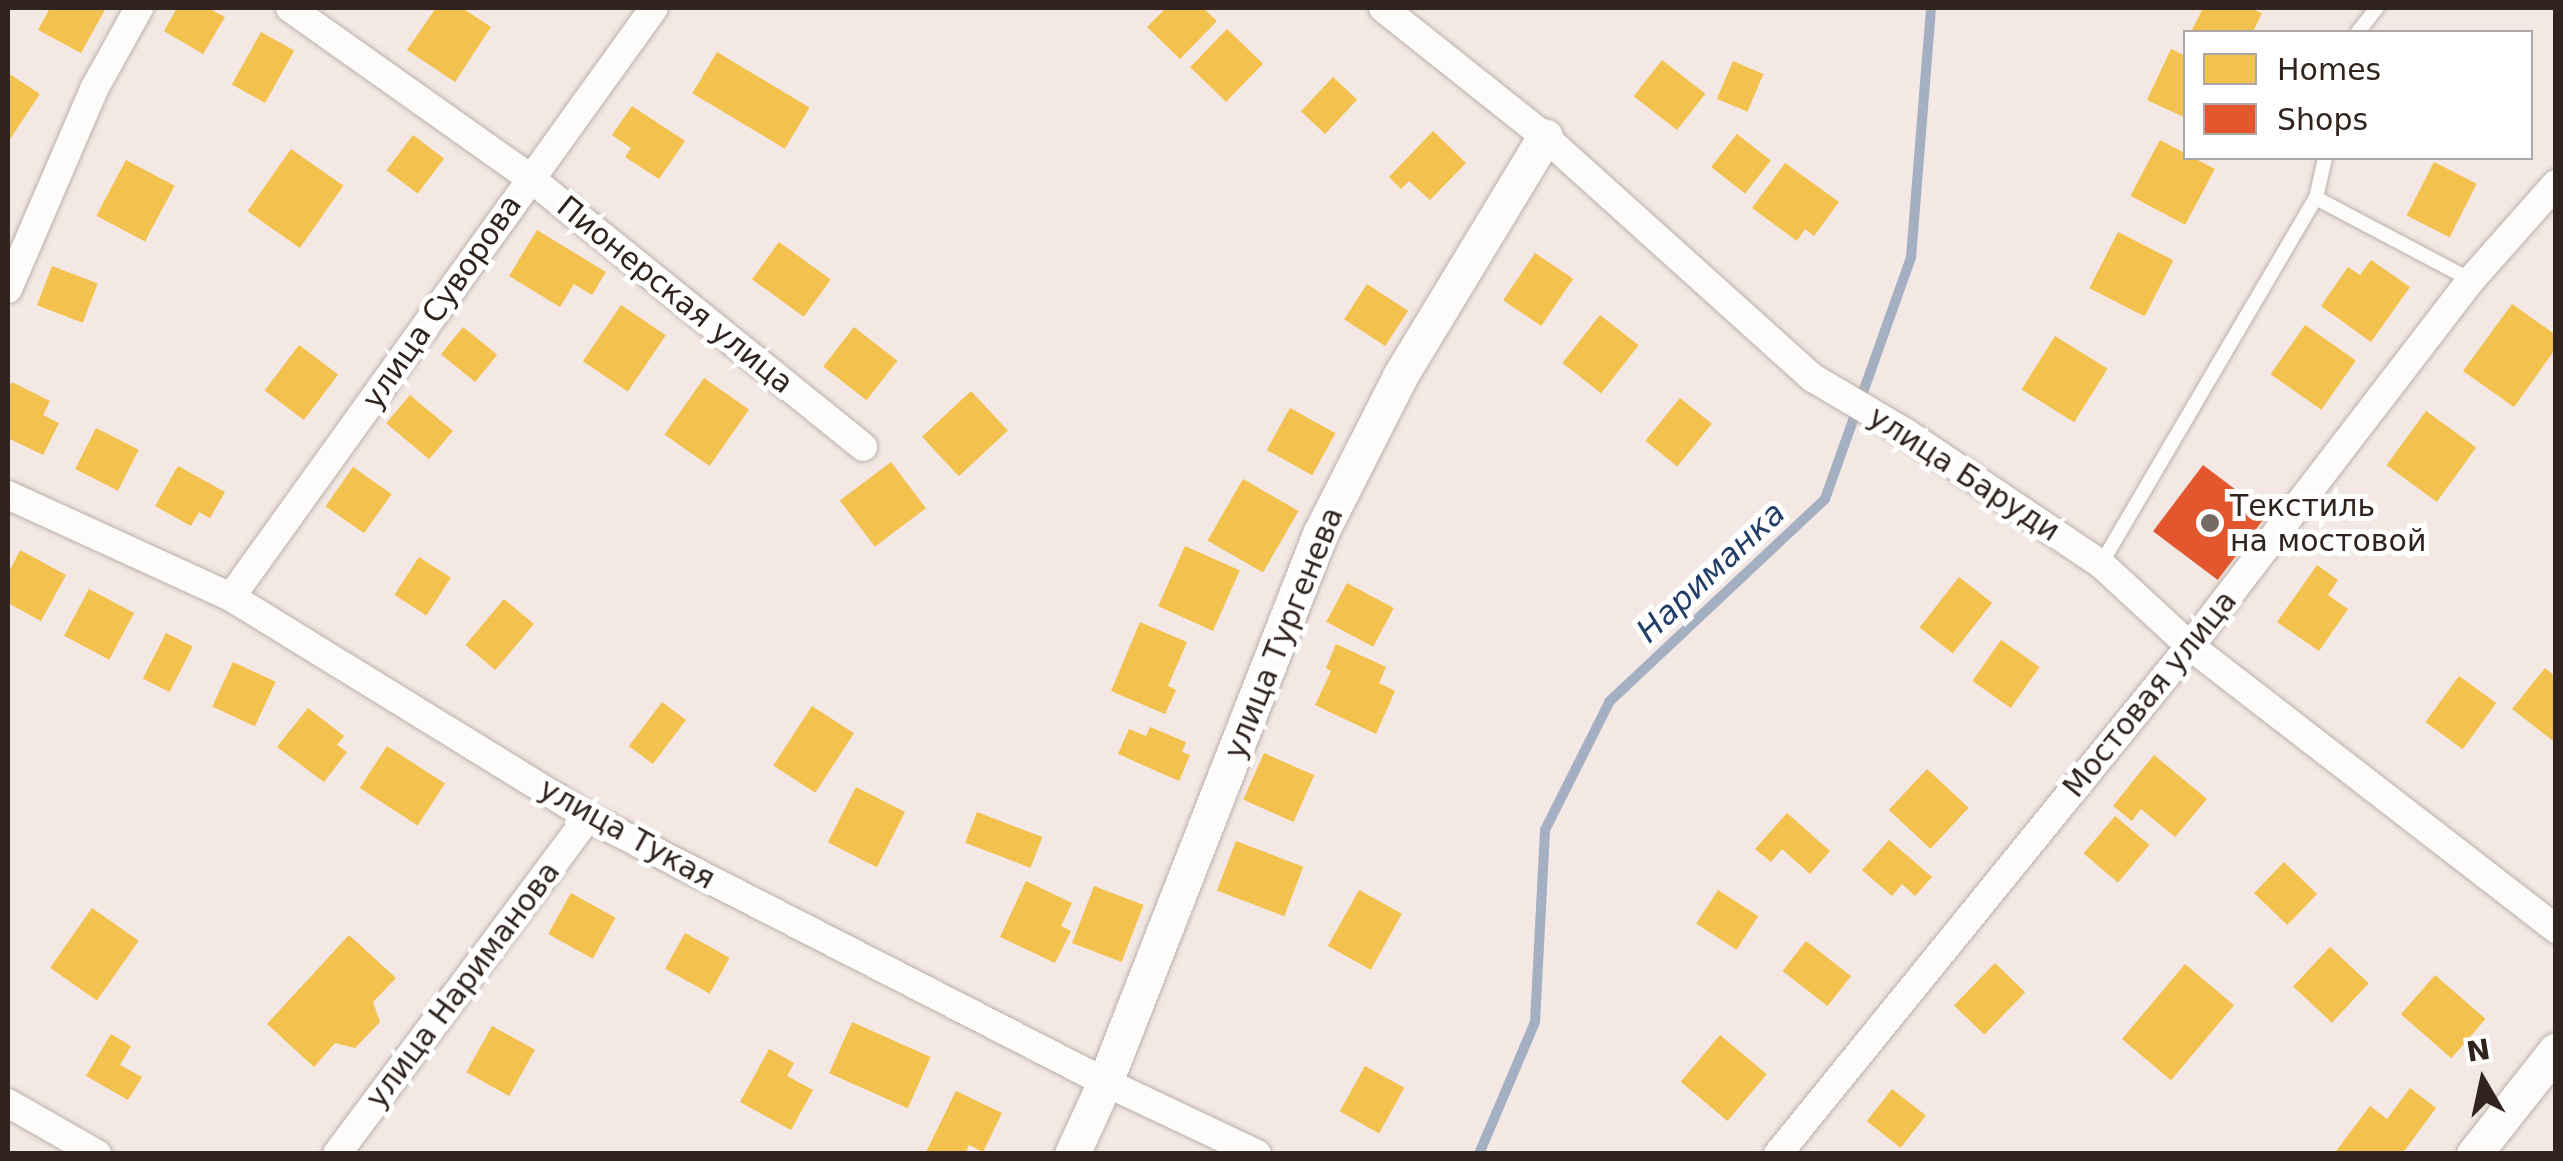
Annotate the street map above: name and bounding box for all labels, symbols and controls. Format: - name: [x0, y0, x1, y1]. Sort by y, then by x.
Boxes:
- legend: [2183, 30, 2533, 160]
- text: Homes: [2277, 52, 2381, 87]
- text: Shops: [2277, 102, 2368, 137]
- street label: улица Суворова: [355, 188, 529, 416]
- street label: Пионерская улица: [550, 189, 800, 401]
- street label: улица Баруди: [1862, 399, 2066, 549]
- place label: Текстиль на мостовой: [2230, 488, 2426, 558]
- water label: Нариманка: [1629, 494, 1793, 650]
- street label: улица Тургенева: [1217, 502, 1351, 764]
- marker: Текстиль на мостовой: [2199, 512, 2221, 534]
- street label: Мостовая улица: [2056, 583, 2244, 805]
- street label: улица Тукая: [533, 771, 721, 897]
- street label: улица Нариманова: [359, 855, 567, 1115]
- north arrow: [2433, 1031, 2533, 1131]
- text: N: [2464, 1033, 2492, 1069]

